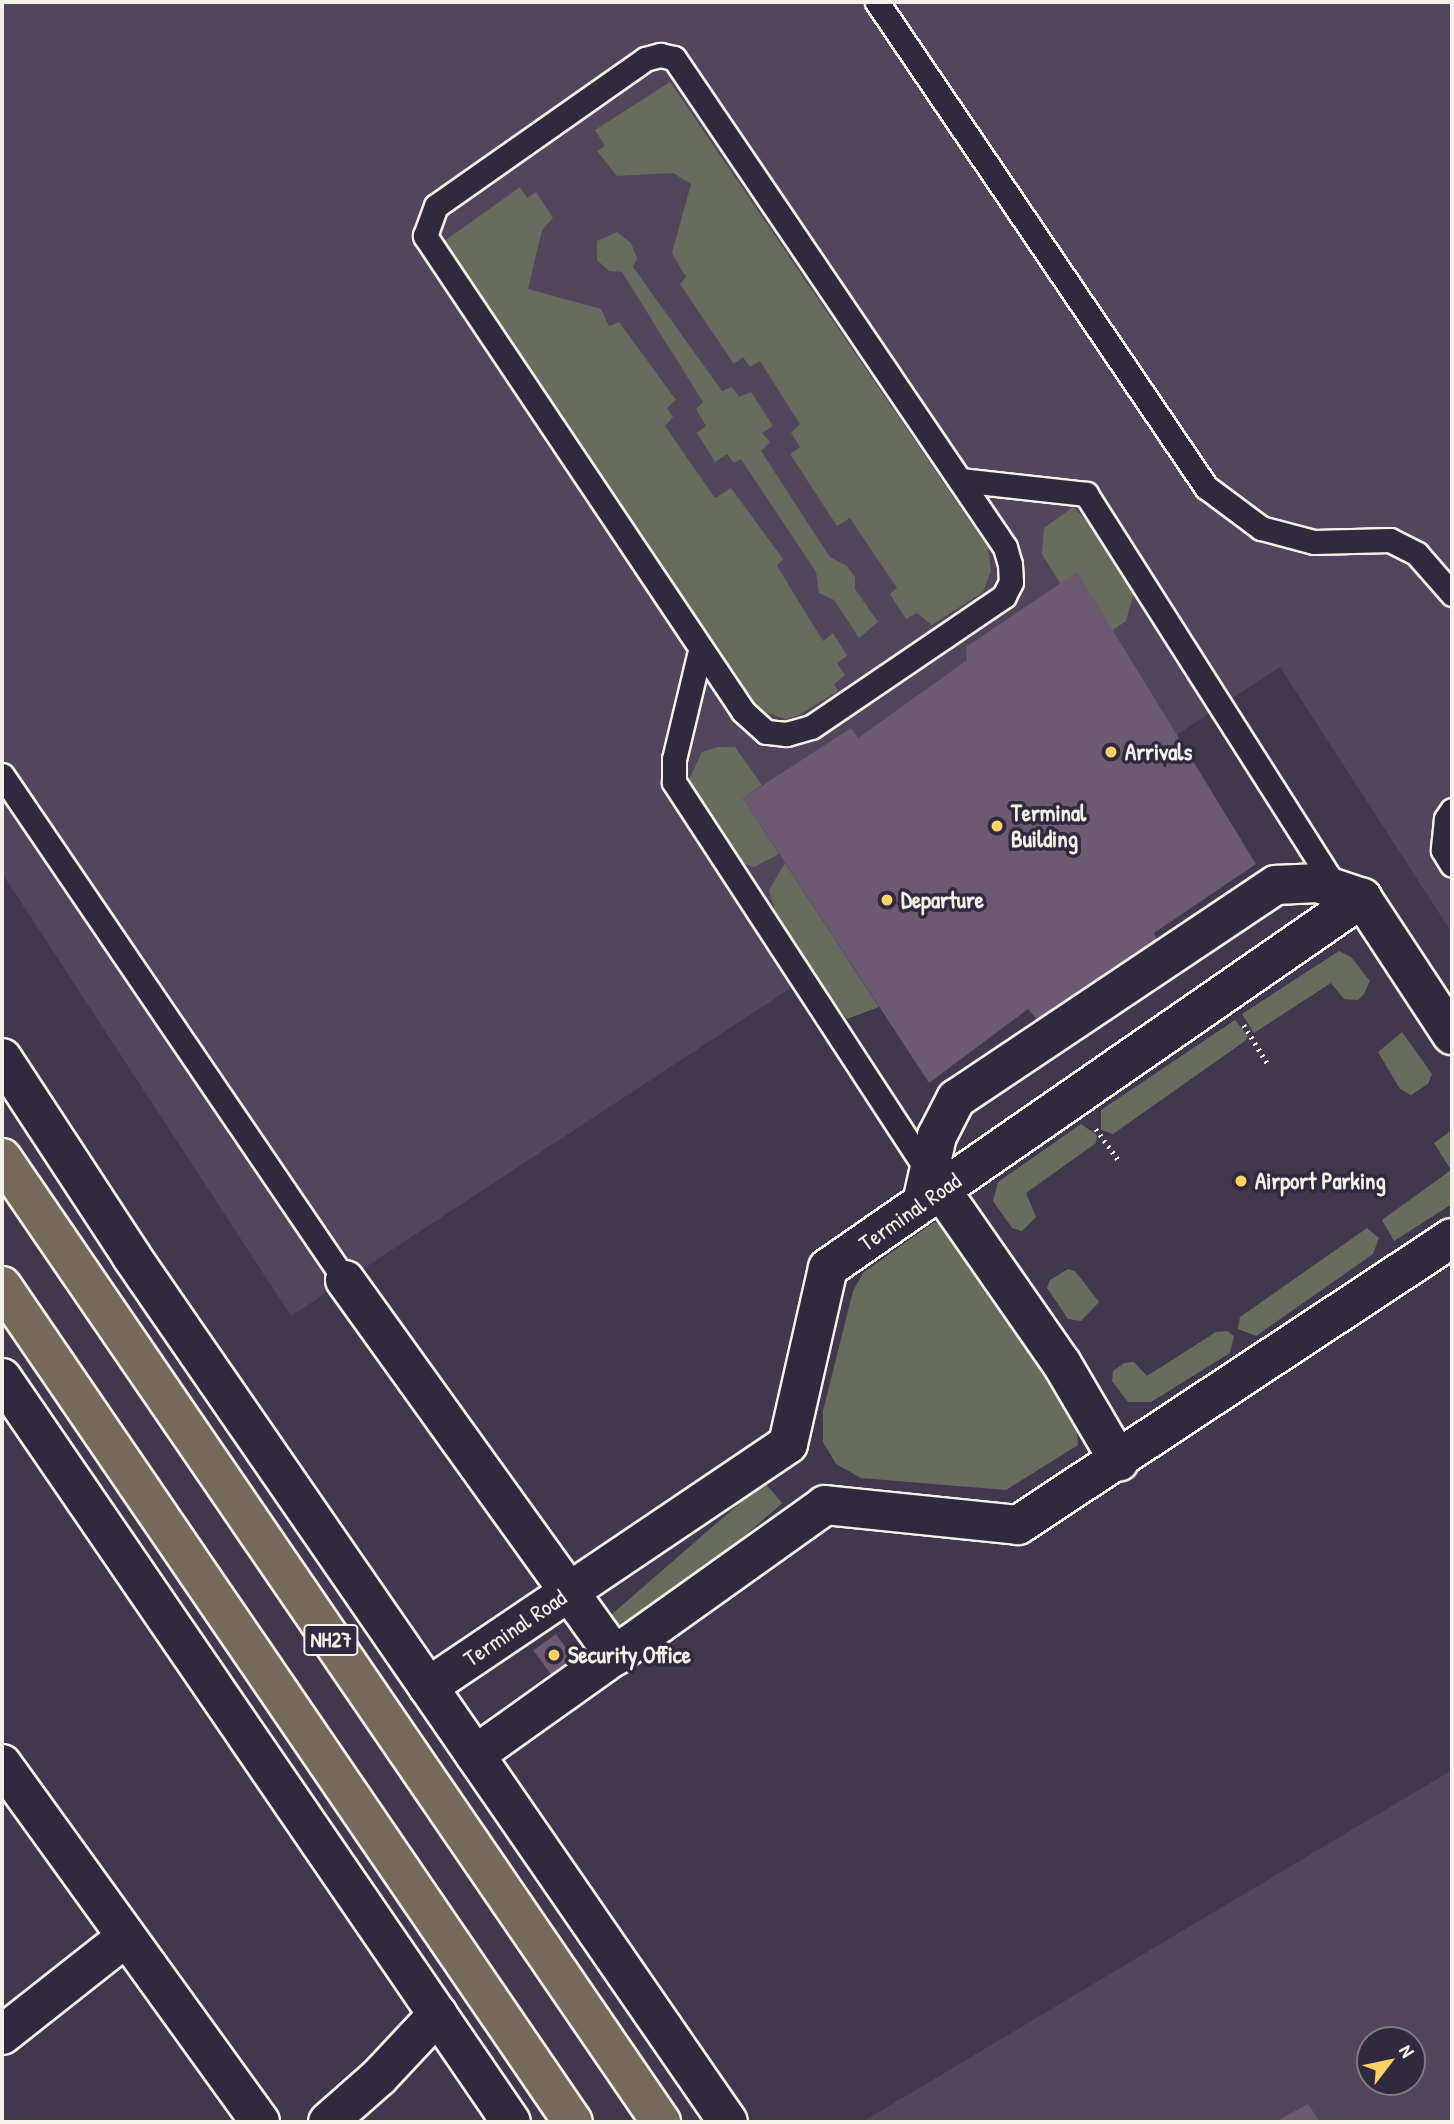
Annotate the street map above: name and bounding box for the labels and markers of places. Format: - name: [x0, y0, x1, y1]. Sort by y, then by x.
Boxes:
- place label: Arrivals: [1125, 738, 1192, 766]
- marker: Arrivals: [1103, 744, 1119, 760]
- place label: Terminal Building: [1011, 799, 1086, 853]
- marker: Terminal Building: [989, 818, 1005, 834]
- place label: Departure: [901, 886, 984, 914]
- marker: Departure: [879, 892, 895, 908]
- place label: Airport Parking: [1255, 1167, 1386, 1195]
- marker: Airport Parking: [1233, 1173, 1249, 1189]
- place label: Security Office: [568, 1641, 691, 1669]
- marker: Security Office: [546, 1647, 562, 1663]

